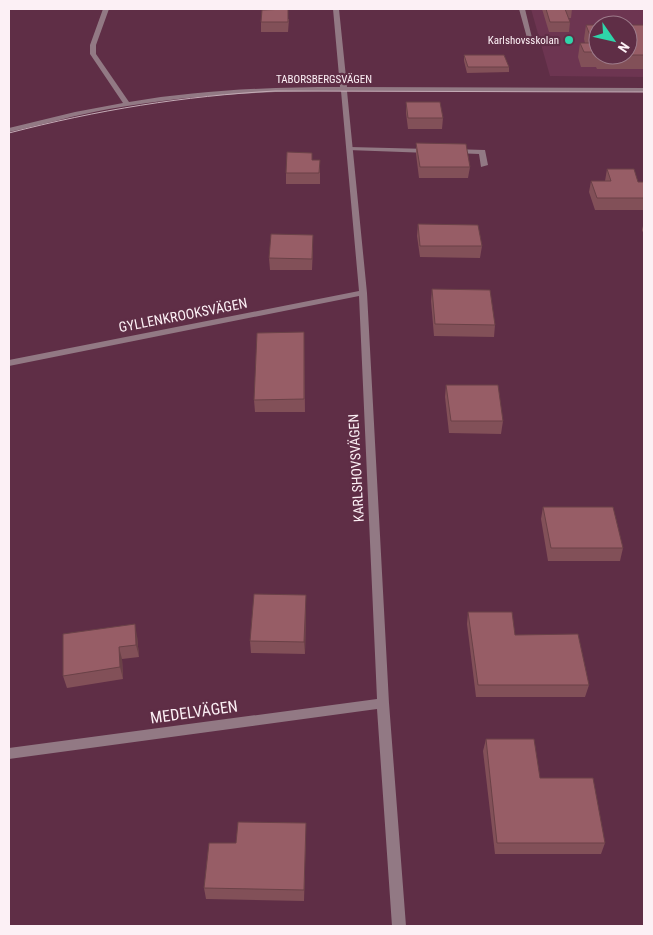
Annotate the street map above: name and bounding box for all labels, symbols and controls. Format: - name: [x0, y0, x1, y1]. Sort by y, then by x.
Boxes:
- north arrow: [588, 15, 638, 65]
- place label: Karlshovsskolan: [488, 34, 559, 47]
- marker: Karlshovsskolan: [563, 34, 575, 46]
- text: N: [615, 39, 633, 55]
- street label: TABORSBERGSVÄGEN: [276, 73, 372, 86]
- street label: GYLLENKROOKSVÄGEN: [117, 295, 249, 335]
- street label: KARLSHOVSVÄGEN: [345, 413, 367, 523]
- street label: MEDELVÄGEN: [149, 696, 239, 728]

